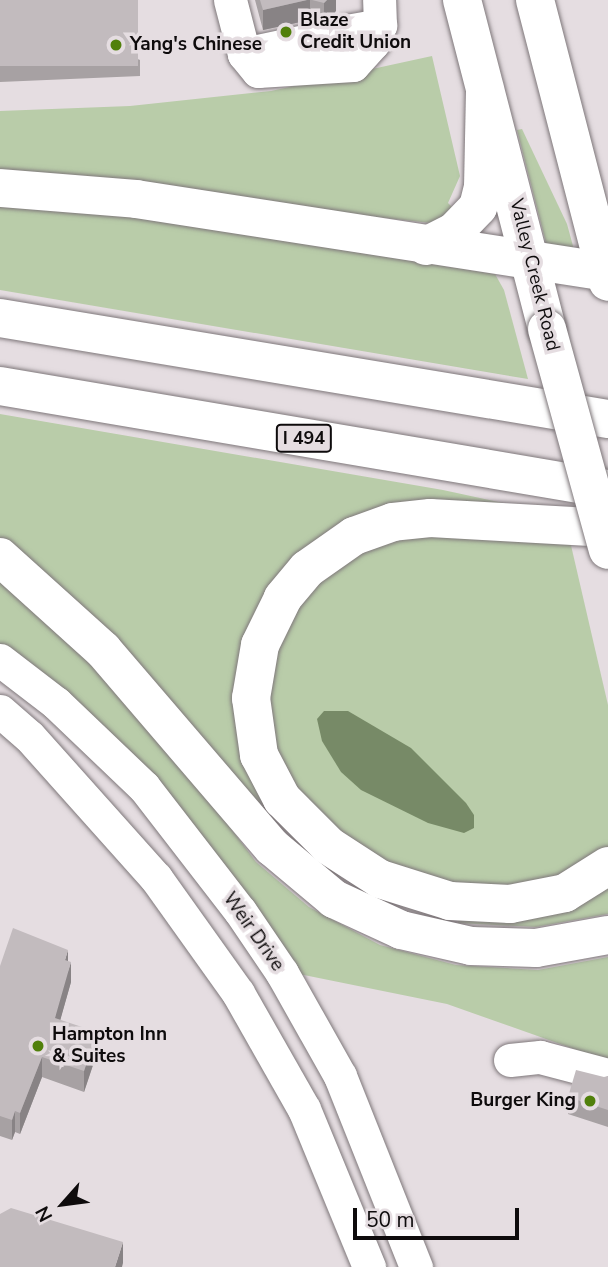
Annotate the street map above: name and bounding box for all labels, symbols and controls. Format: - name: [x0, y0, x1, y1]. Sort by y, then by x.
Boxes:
- place label: Blaze Credit Union: [300, 10, 411, 54]
- marker: Blaze Credit Union: [278, 24, 294, 40]
- place label: Yang's Chinese: [130, 34, 262, 56]
- marker: Yang's Chinese: [108, 37, 124, 53]
- street label: Valley Creek Road: [504, 196, 564, 354]
- road number: I 494: [274, 424, 334, 452]
- street label: Weir Drive: [218, 888, 288, 976]
- place label: Hampton Inn & Suites: [52, 1024, 167, 1068]
- marker: Hampton Inn & Suites: [30, 1038, 46, 1054]
- place label: Burger King: [470, 1090, 576, 1112]
- marker: Burger King: [582, 1093, 598, 1109]
- north arrow: [28, 1169, 98, 1239]
- scale bar: [356, 1194, 522, 1238]
- text: N: [30, 1201, 59, 1226]
- text: 50 m: [366, 1206, 415, 1234]

